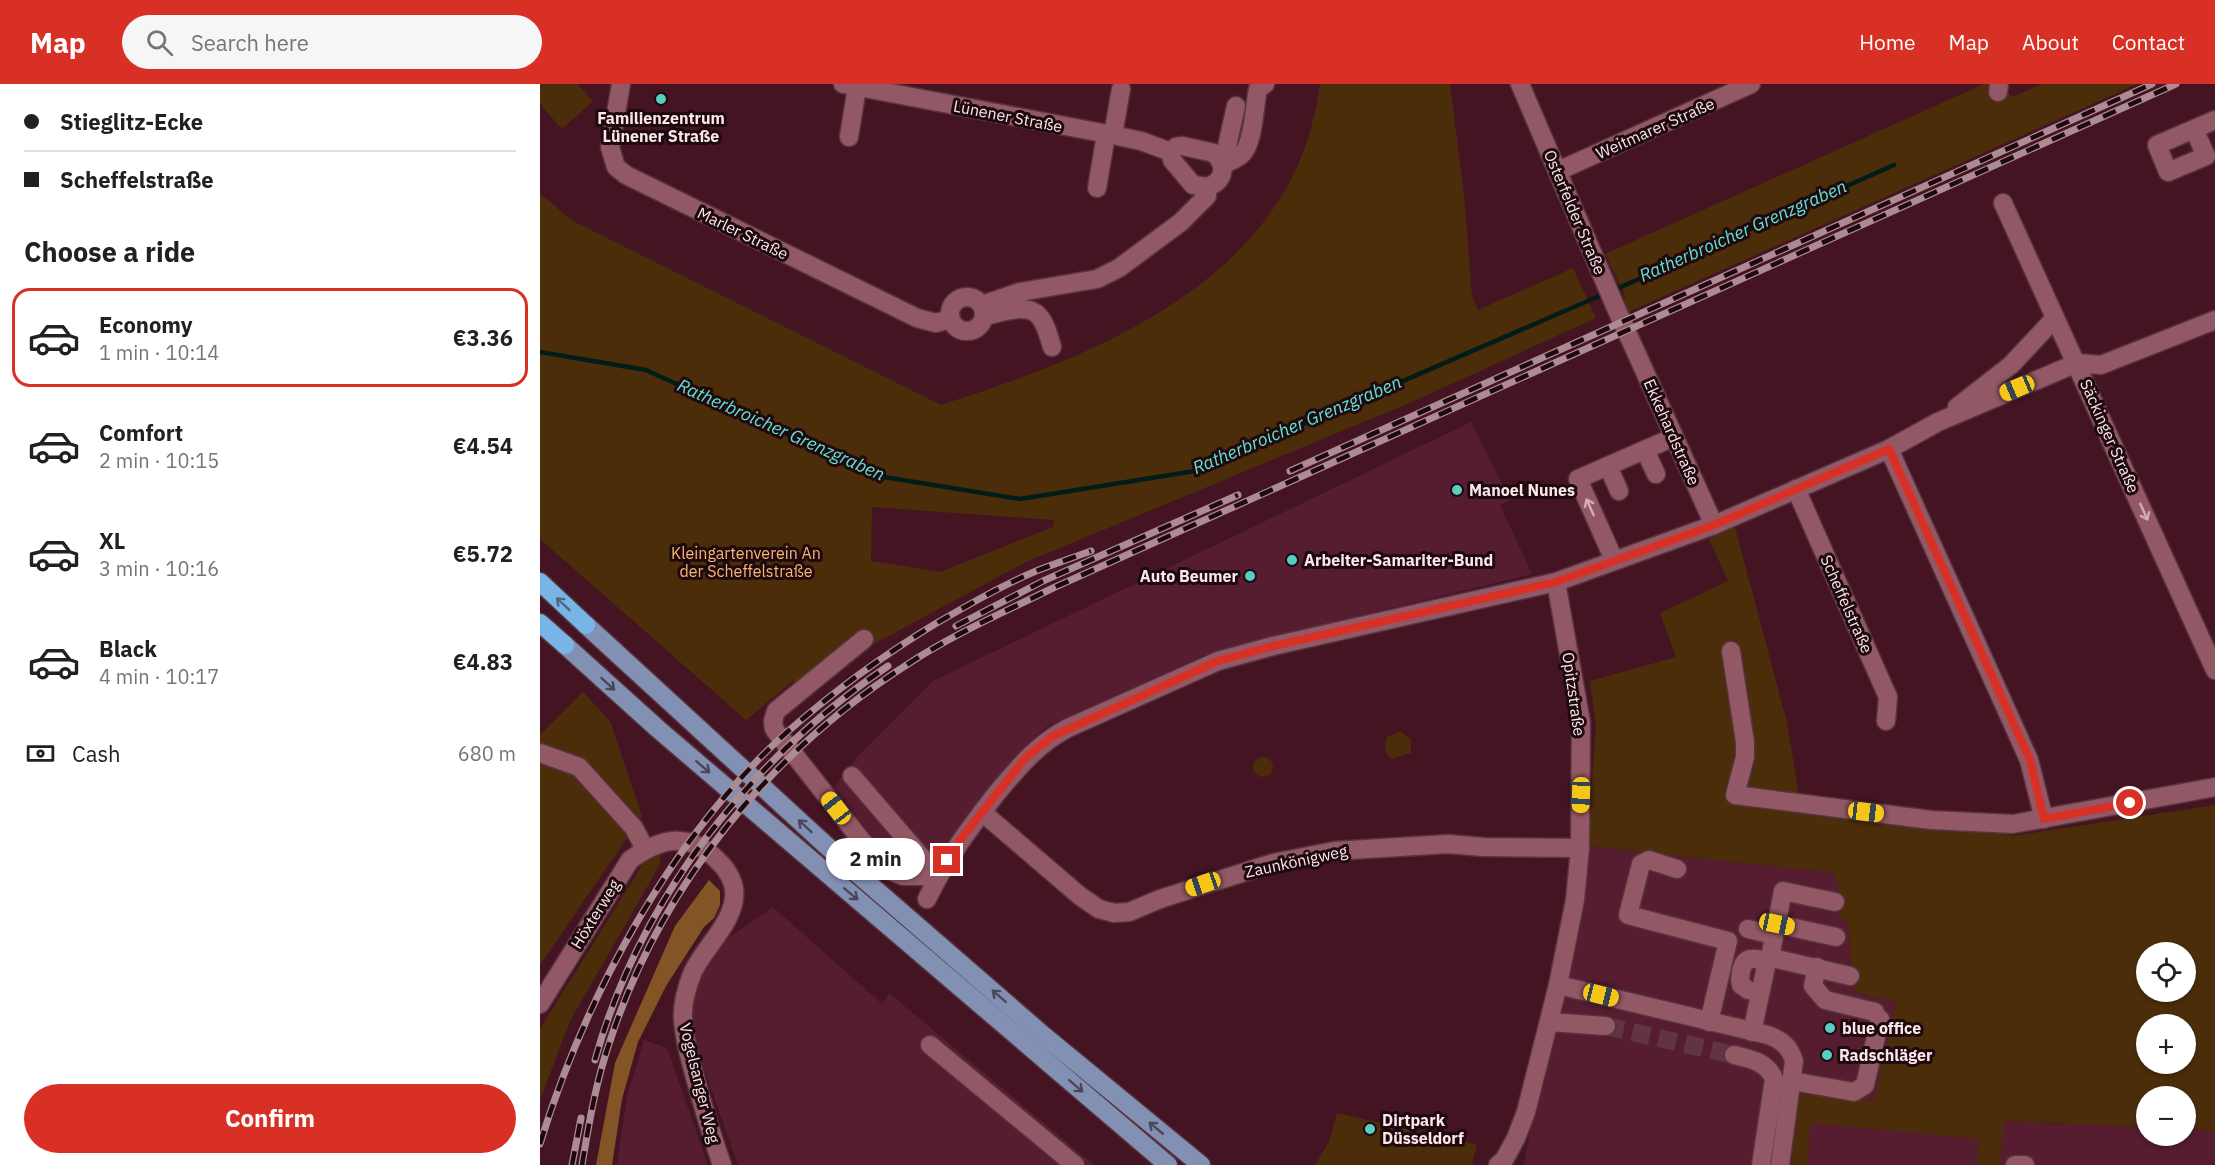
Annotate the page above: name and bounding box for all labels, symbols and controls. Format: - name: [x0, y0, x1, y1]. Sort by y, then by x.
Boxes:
- search box: [122, 15, 542, 69]
- text: Map: [30, 24, 86, 61]
- icon: search: [143, 26, 176, 59]
- text: Search here: [191, 28, 309, 57]
- text: Home: [1859, 28, 1916, 56]
- text: Map: [1949, 28, 1989, 56]
- text: About: [2022, 28, 2079, 56]
- text: Contact: [2112, 28, 2185, 56]
- marker: Familienzentrum Lünener Straße: [654, 92, 668, 106]
- street label: Weitmarer Straße: [1593, 93, 1717, 163]
- street label: Lünener Straße: [952, 96, 1064, 136]
- text: Stieglitz-Ecke: [60, 107, 203, 136]
- place label: Familienzentrum Lünener Straße: [597, 108, 725, 146]
- street label: Osterfelder Straße: [1540, 147, 1610, 278]
- text: Scheffelstraße: [60, 165, 214, 194]
- water label: Ratherbroicher Grenzgraben: [1635, 174, 1850, 287]
- street label: Marler Straße: [694, 202, 792, 264]
- text: Choose a ride: [24, 234, 195, 269]
- text: Economy: [99, 310, 193, 339]
- icon: car: [27, 311, 81, 365]
- text: €3.36: [453, 323, 513, 352]
- text: 1 min · 10:14: [99, 339, 219, 366]
- water label: Ratherbroicher Grenzgraben: [1189, 370, 1405, 479]
- water label: Ratherbroicher Grenzgraben: [674, 373, 889, 486]
- car: [1997, 373, 2037, 403]
- street label: Ekkehardstraße: [1640, 376, 1704, 488]
- street label: Säckinger Straße: [2076, 376, 2144, 496]
- text: Comfort: [99, 418, 183, 447]
- icon: car: [27, 419, 81, 473]
- text: €4.54: [453, 431, 513, 460]
- text: 2 min · 10:15: [99, 447, 219, 474]
- place label: Manoel Nunes: [1469, 480, 1575, 500]
- marker: Manoel Nunes: [1450, 483, 1464, 497]
- one-way arrow: [1584, 498, 1596, 516]
- one-way arrow: [2138, 503, 2150, 521]
- text: XL: [99, 526, 125, 555]
- icon: car: [27, 527, 81, 581]
- text: €5.72: [453, 539, 513, 568]
- park label: Kleingartenverein An der Scheffelstraße: [671, 543, 821, 581]
- place label: Arbeiter-Samariter-Bund: [1304, 550, 1493, 570]
- street label: Scheffelstraße: [1816, 552, 1878, 656]
- marker: Arbeiter-Samariter-Bund: [1285, 553, 1299, 567]
- text: 3 min · 10:16: [99, 555, 219, 582]
- place label: Auto Beumer: [1140, 566, 1239, 586]
- marker: Auto Beumer: [1243, 569, 1257, 583]
- one-way arrow: [556, 597, 571, 611]
- text: Black: [99, 634, 157, 663]
- icon: car: [27, 635, 81, 689]
- text: €4.83: [453, 647, 513, 676]
- street label: Opitzstraße: [1558, 651, 1590, 737]
- text: 4 min · 10:17: [99, 663, 219, 690]
- one-way arrow: [601, 677, 616, 691]
- icon: cash: [24, 737, 57, 770]
- text: Cash: [72, 739, 121, 768]
- text: 680 m: [458, 740, 516, 767]
- one-way arrow: [695, 760, 710, 774]
- car: [1571, 777, 1591, 813]
- car: [818, 788, 854, 828]
- route start: [2116, 789, 2143, 816]
- car: [1847, 801, 1885, 823]
- one-way arrow: [798, 819, 813, 833]
- callout: 2 min: [827, 839, 926, 881]
- street label: Zaunkönigweg: [1243, 840, 1350, 882]
- text: 2 min: [849, 845, 902, 872]
- route end: [933, 846, 960, 873]
- car: [1183, 870, 1223, 898]
- street label: Höxterweg: [566, 875, 624, 952]
- one-way arrow: [843, 887, 858, 901]
- car: [1758, 911, 1796, 937]
- map controls: [2136, 942, 2196, 1146]
- button: locate: [2136, 942, 2196, 1002]
- car: [1581, 982, 1621, 1008]
- one-way arrow: [992, 989, 1007, 1003]
- button: +: [2136, 1014, 2196, 1074]
- place label: blue office: [1842, 1018, 1921, 1038]
- street label: Vogelsanger Weg: [675, 1021, 725, 1146]
- marker: blue office: [1823, 1021, 1837, 1035]
- place label: Radschläger: [1839, 1045, 1933, 1065]
- marker: Radschläger: [1820, 1048, 1834, 1062]
- one-way arrow: [1068, 1079, 1083, 1093]
- button: Confirm: [24, 1084, 516, 1153]
- button: −: [2136, 1086, 2196, 1146]
- place label: Dirtpark Düsseldorf: [1382, 1110, 1464, 1148]
- one-way arrow: [1148, 1121, 1164, 1134]
- marker: Dirtpark Düsseldorf: [1363, 1122, 1377, 1136]

